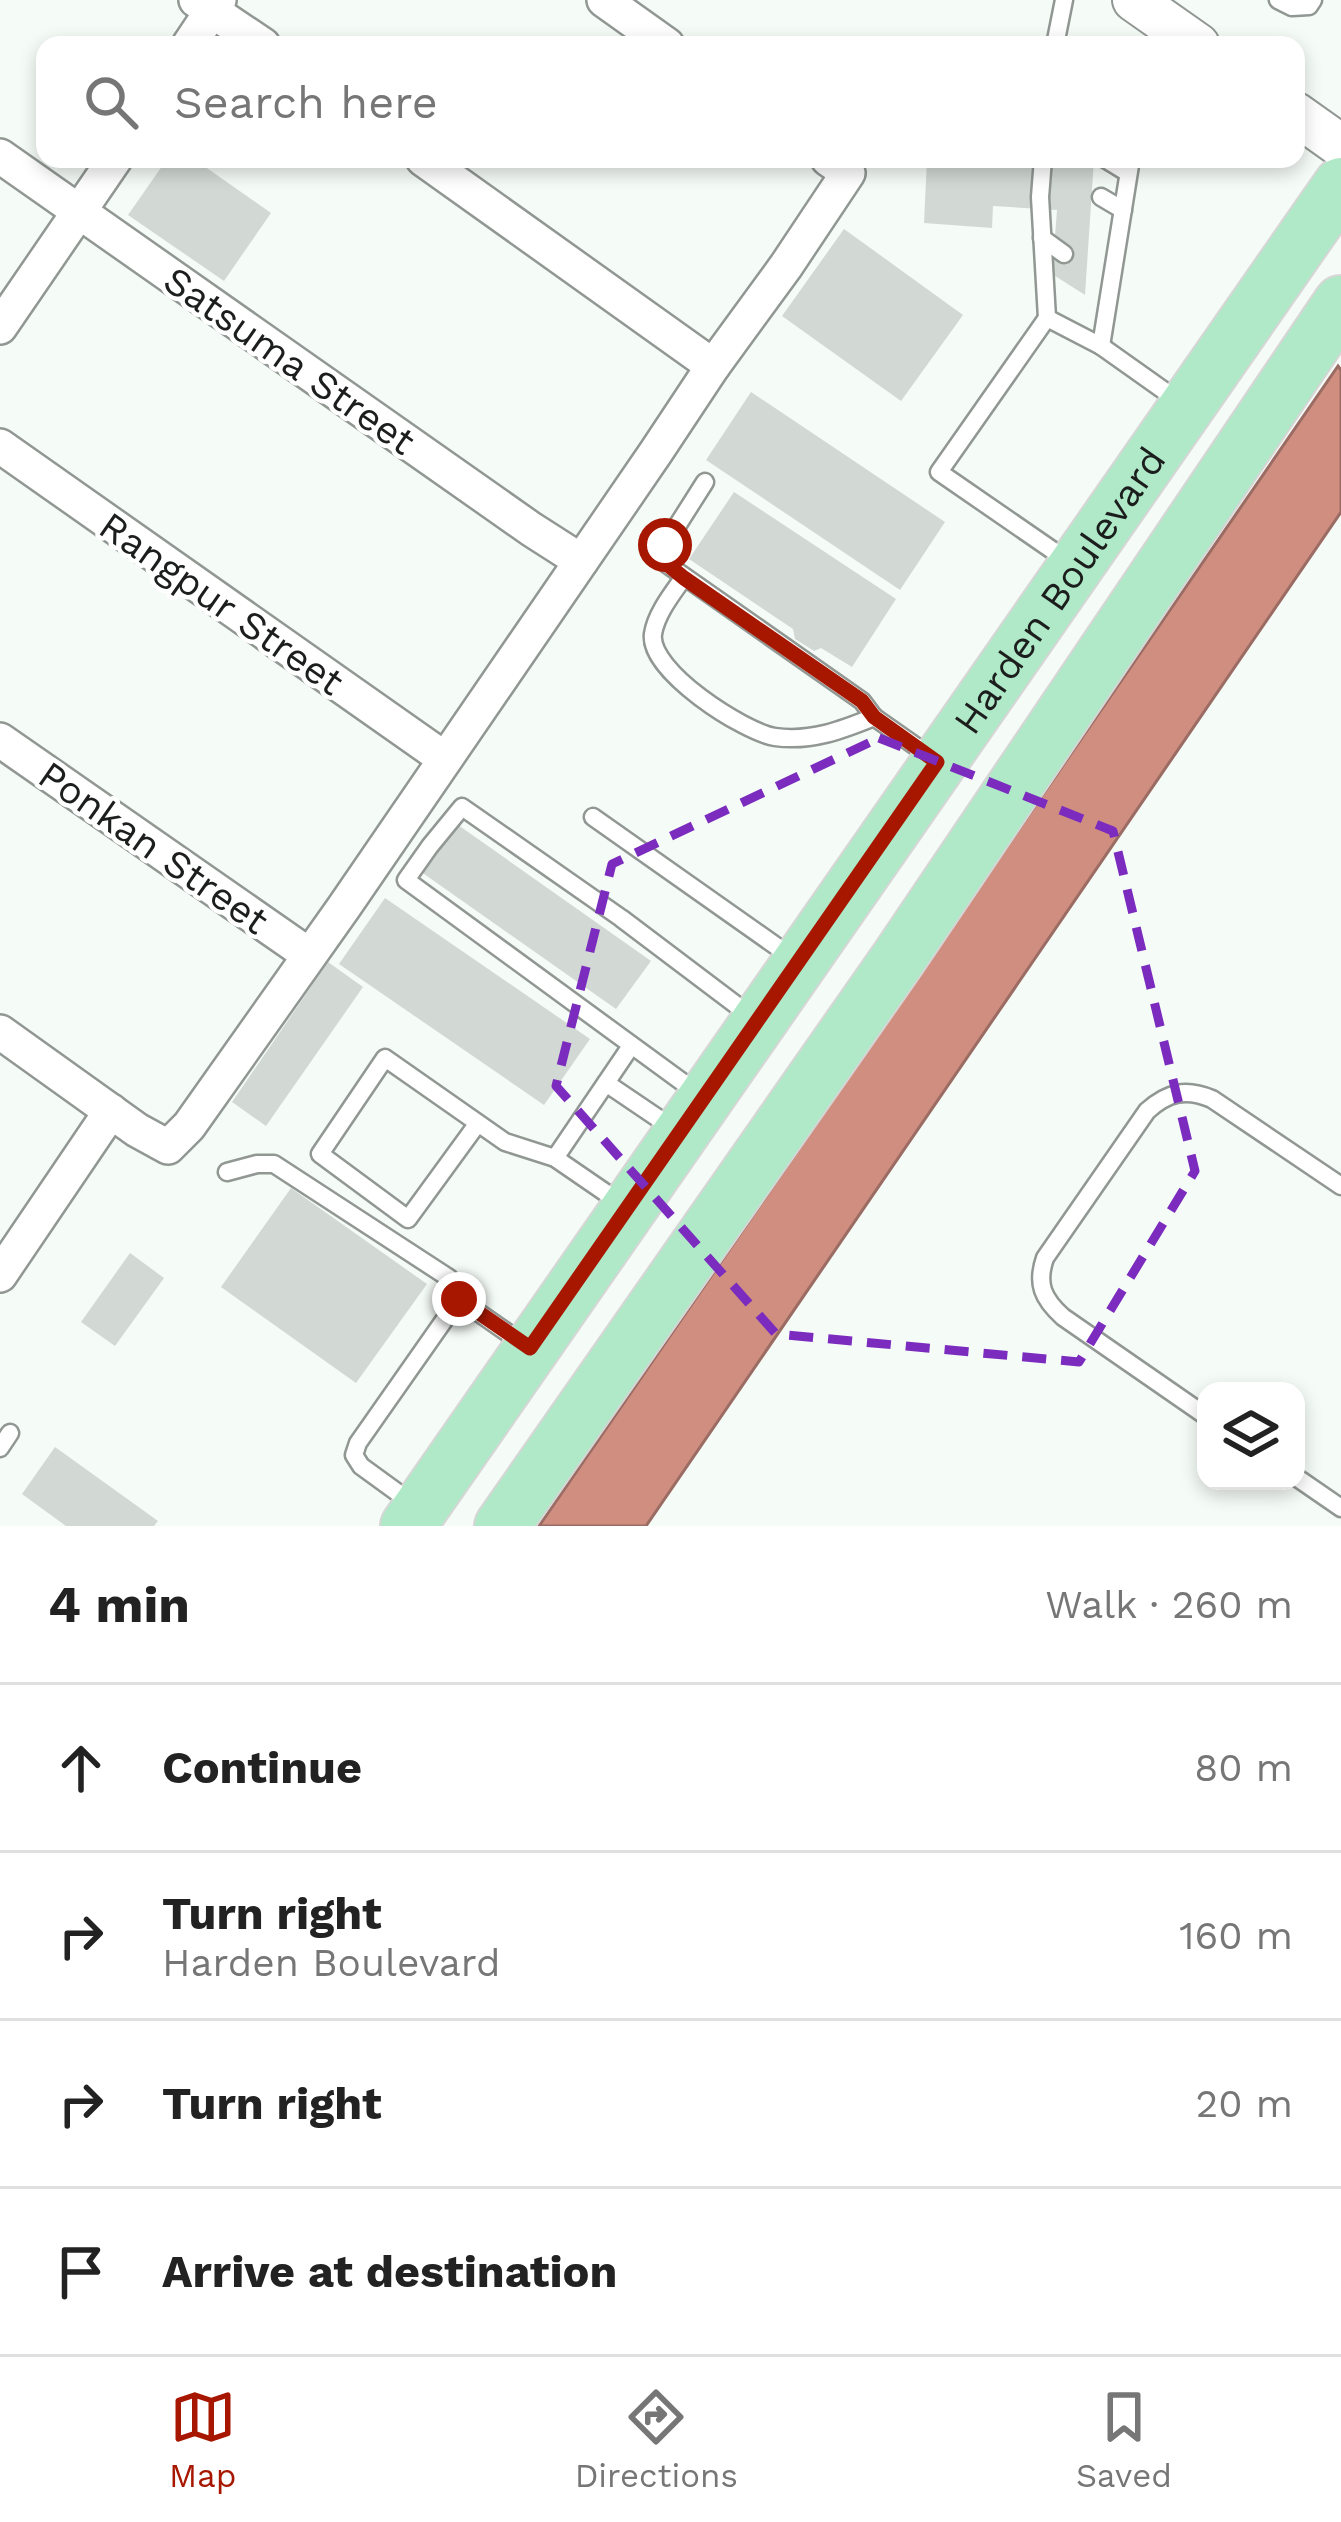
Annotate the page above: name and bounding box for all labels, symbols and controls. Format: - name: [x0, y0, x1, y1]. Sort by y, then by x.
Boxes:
- search box: [36, 36, 1305, 168]
- icon: search: [78, 69, 144, 135]
- text: Search here: [174, 76, 438, 129]
- street label: Satsuma Street: [156, 257, 424, 464]
- street label: Harden Boulevard: [944, 439, 1175, 742]
- street label: Rangpur Street: [91, 503, 352, 704]
- route start: [638, 518, 692, 572]
- street label: Ponkan Street: [30, 752, 277, 943]
- route end: [432, 1272, 486, 1326]
- map controls: [1197, 1382, 1305, 1490]
- button: layers: [1197, 1382, 1305, 1490]
- text: 4 min: [48, 1575, 190, 1634]
- text: Walk · 260 m: [1045, 1582, 1293, 1627]
- icon: ahead: [48, 1735, 114, 1801]
- text: Continue: [162, 1741, 362, 1794]
- text: 80 m: [1194, 1745, 1293, 1790]
- text: Turn right: [162, 1887, 382, 1940]
- icon: right: [48, 1903, 114, 1969]
- text: 160 m: [1179, 1913, 1293, 1958]
- text: Harden Boulevard: [162, 1940, 501, 1985]
- icon: right: [48, 2071, 114, 2137]
- text: Turn right: [162, 2077, 382, 2130]
- text: 20 m: [1196, 2081, 1293, 2126]
- icon: arrive: [48, 2239, 114, 2305]
- text: Arrive at destination: [162, 2245, 617, 2298]
- tab: Map: [169, 2384, 236, 2495]
- tab: Directions: [575, 2384, 738, 2495]
- tab: Saved: [1076, 2384, 1172, 2495]

